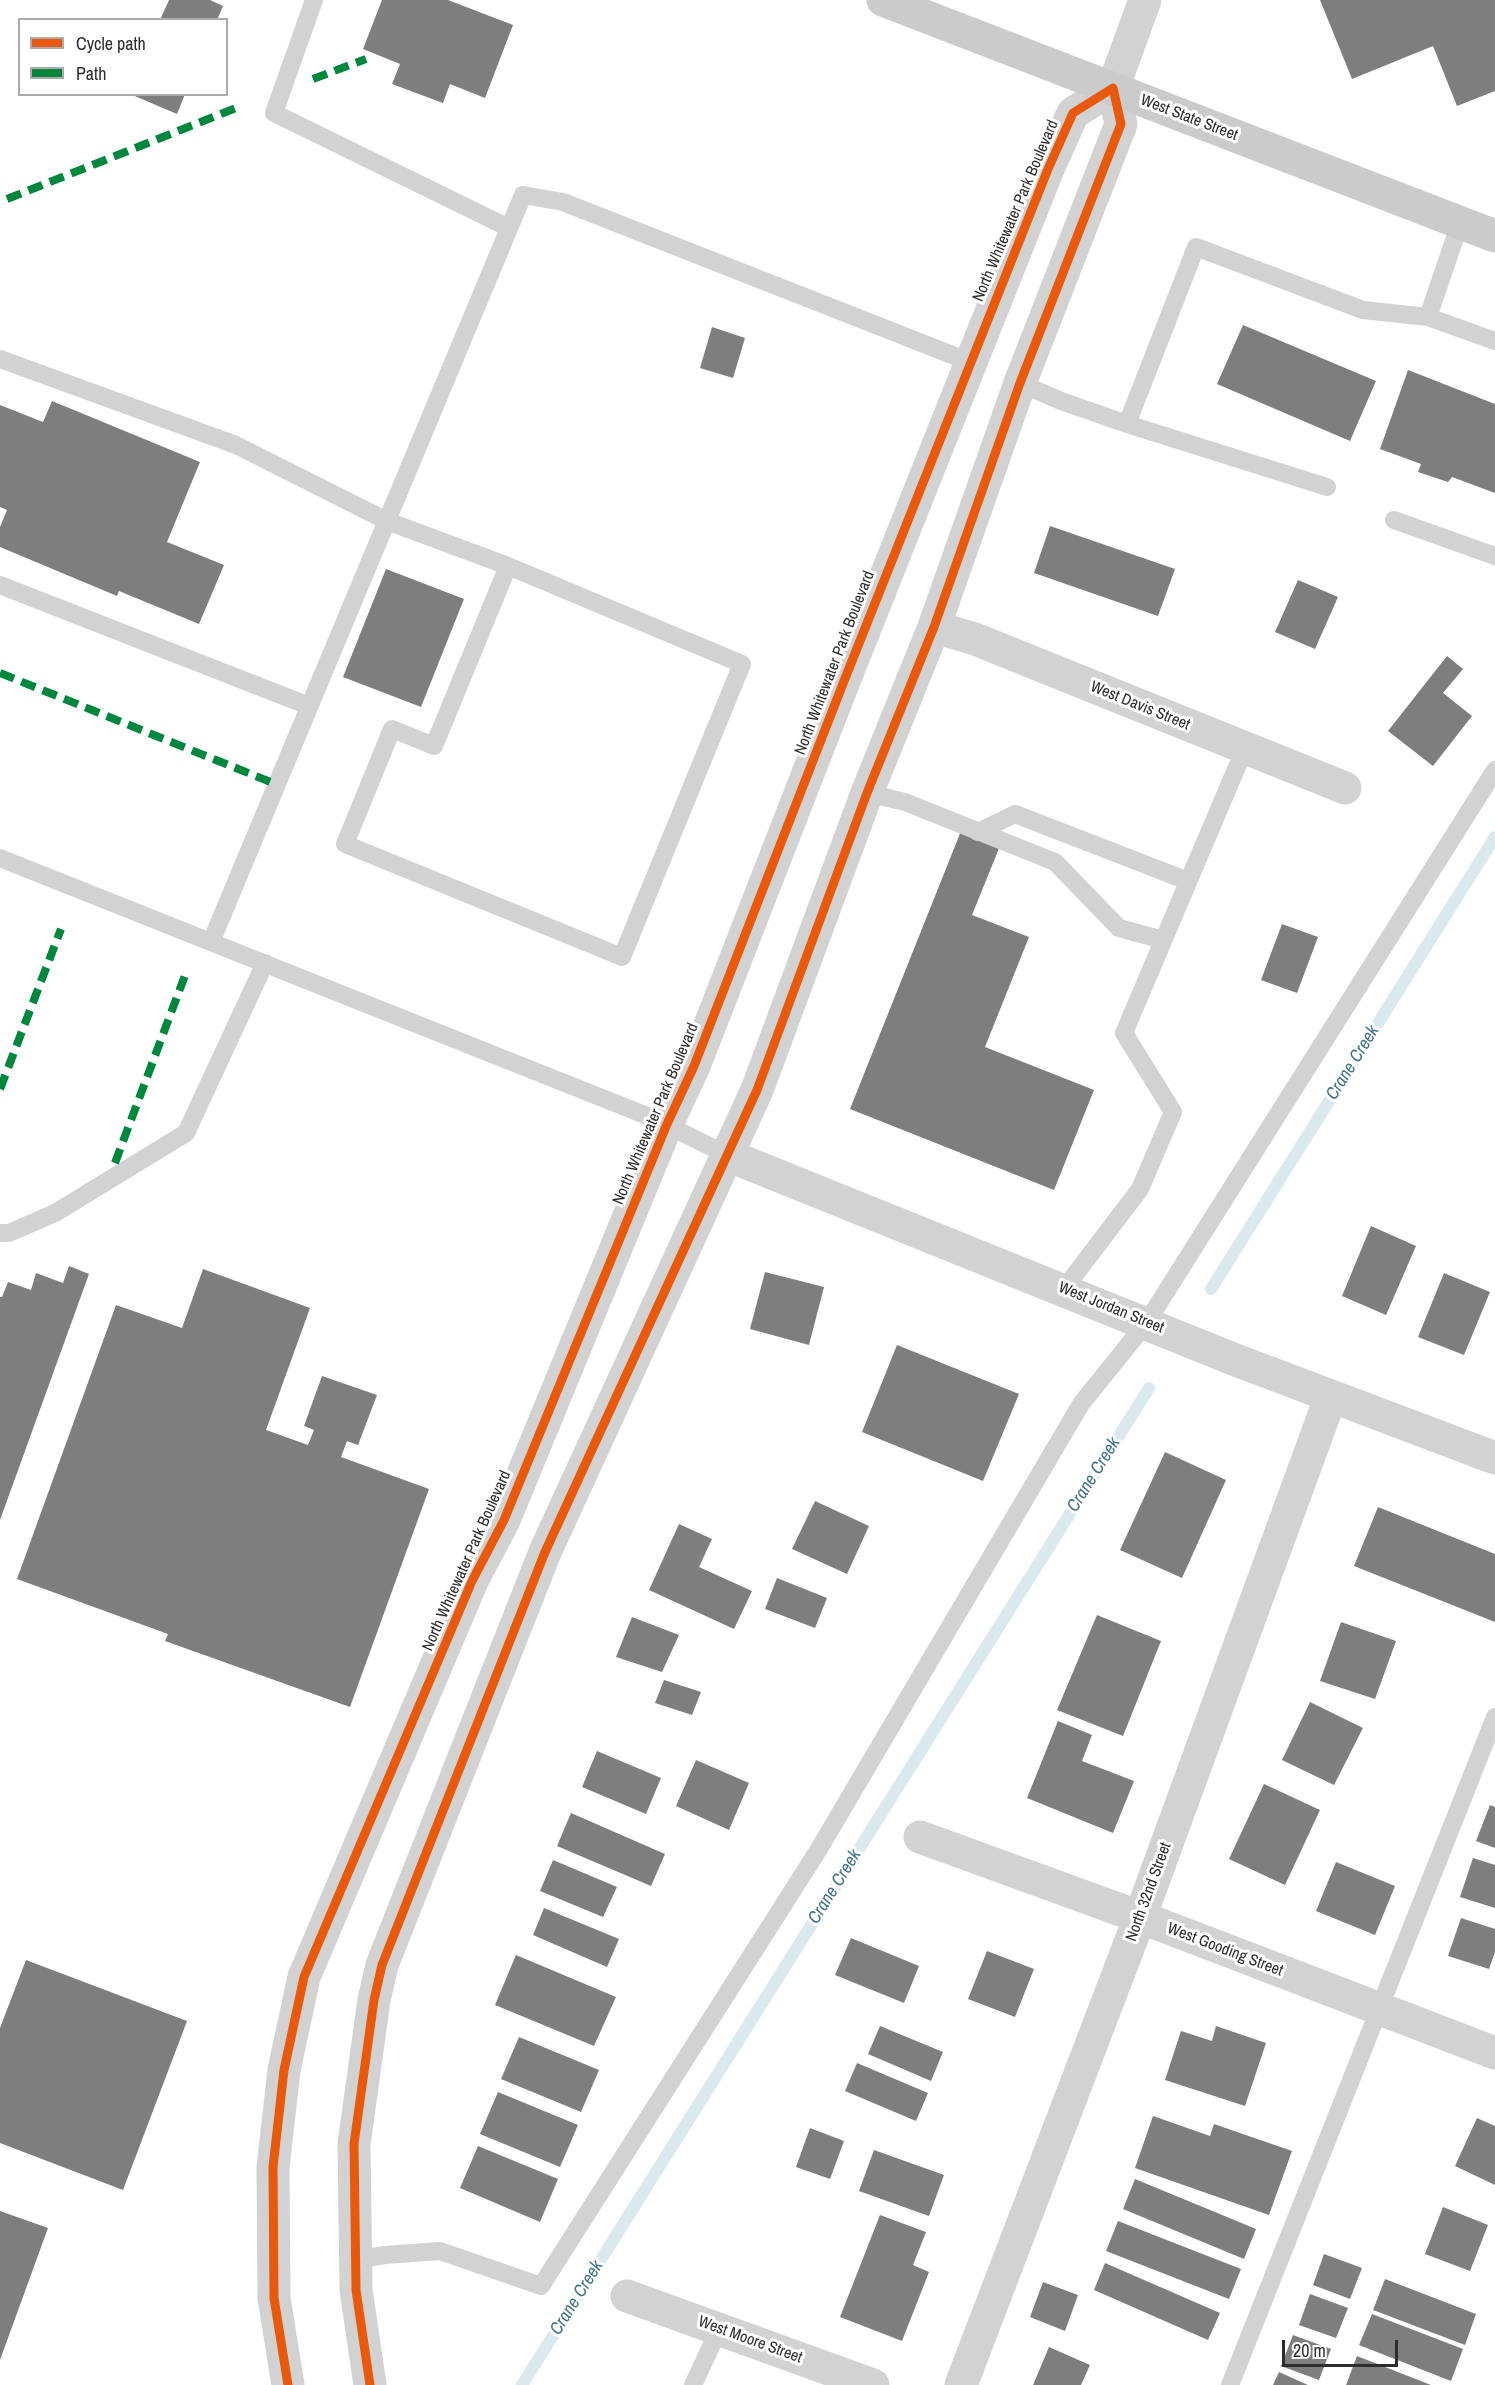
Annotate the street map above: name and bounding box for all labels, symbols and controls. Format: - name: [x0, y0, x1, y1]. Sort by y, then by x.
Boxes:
- legend: [18, 18, 228, 96]
- text: Cycle path: [76, 31, 146, 56]
- text: Path: [76, 61, 106, 86]
- street label: West State Street: [1138, 91, 1240, 145]
- street label: North Whitewater Park Boulevard: [969, 117, 1063, 305]
- street label: North Whitewater Park Boulevard: [791, 568, 879, 758]
- street label: West Davis Street: [1087, 677, 1193, 735]
- street label: North Whitewater Park Boulevard: [609, 1020, 703, 1208]
- water label: Crane Creek: [1322, 1022, 1384, 1104]
- street label: West Jordan Street: [1055, 1278, 1167, 1338]
- water label: Crane Creek: [1063, 1434, 1125, 1516]
- street label: North Whitewater Park Boulevard: [418, 1468, 516, 1654]
- street label: North 32nd Street: [1122, 1840, 1176, 1944]
- water label: Crane Creek: [804, 1846, 866, 1928]
- street label: West Gooding Street: [1164, 1919, 1286, 1981]
- water label: Crane Creek: [546, 2257, 608, 2339]
- street label: West Moore Street: [695, 2312, 805, 2368]
- scale bar: [1285, 2328, 1400, 2366]
- text: 20 m: [1293, 2338, 1326, 2363]

